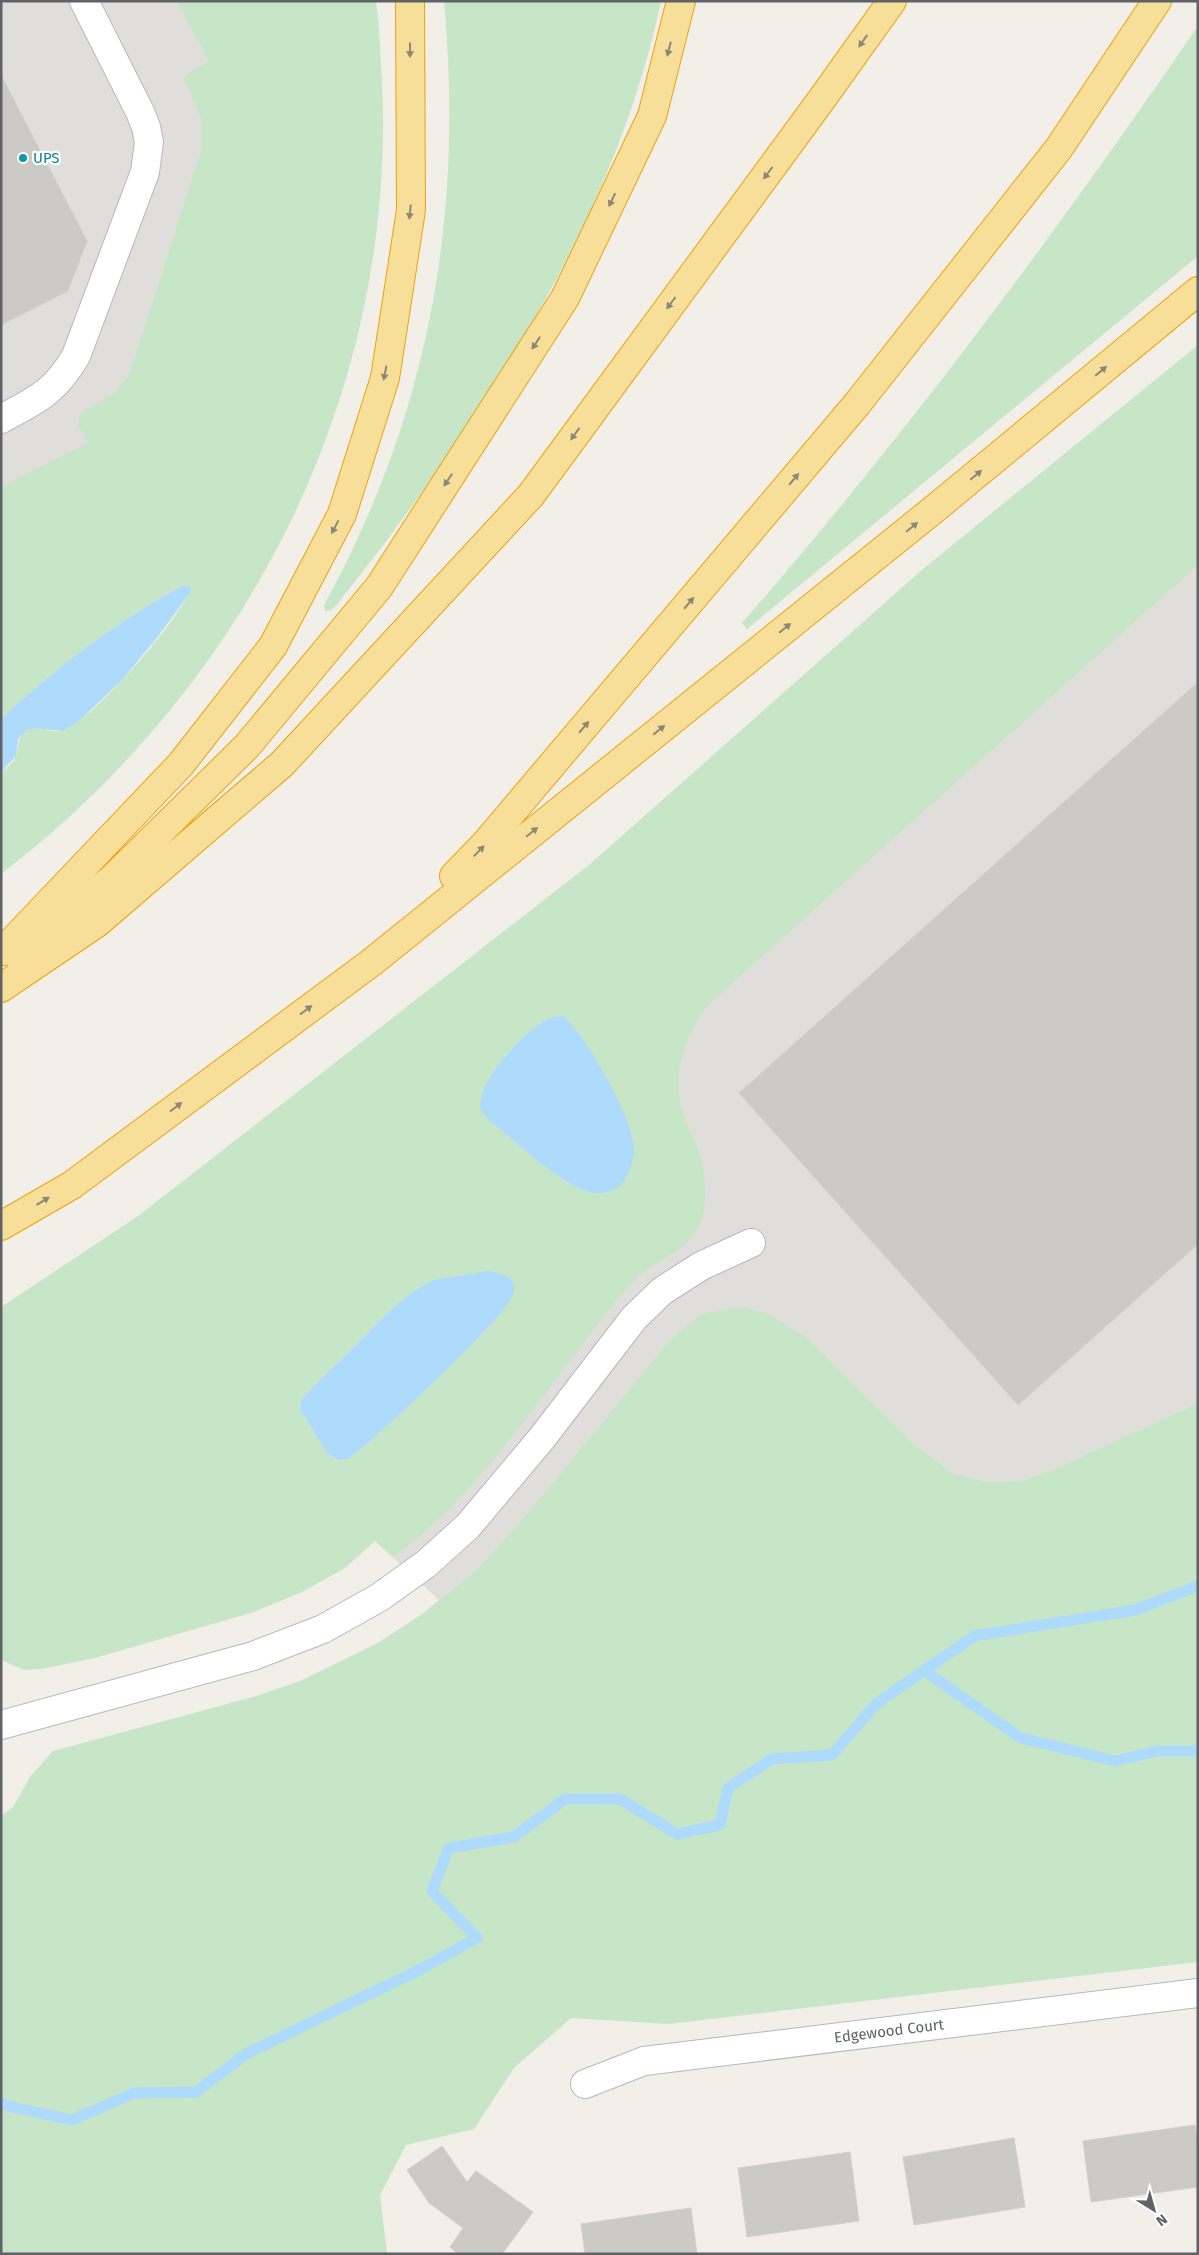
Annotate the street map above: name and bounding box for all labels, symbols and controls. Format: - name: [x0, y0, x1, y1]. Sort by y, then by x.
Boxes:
- one-way arrow: [858, 34, 869, 47]
- one-way arrow: [665, 41, 673, 56]
- one-way arrow: [406, 42, 414, 58]
- place label: UPS: [33, 149, 60, 167]
- marker: UPS: [17, 152, 29, 164]
- one-way arrow: [763, 166, 773, 179]
- one-way arrow: [608, 193, 616, 207]
- one-way arrow: [406, 205, 414, 221]
- one-way arrow: [666, 296, 676, 310]
- one-way arrow: [531, 337, 541, 350]
- one-way arrow: [381, 365, 389, 381]
- one-way arrow: [1094, 366, 1107, 377]
- one-way arrow: [570, 427, 580, 441]
- one-way arrow: [969, 469, 982, 480]
- one-way arrow: [443, 473, 453, 487]
- one-way arrow: [788, 473, 799, 486]
- one-way arrow: [331, 521, 340, 534]
- one-way arrow: [905, 521, 918, 532]
- one-way arrow: [683, 597, 694, 610]
- one-way arrow: [779, 623, 792, 634]
- one-way arrow: [578, 722, 590, 734]
- one-way arrow: [652, 725, 665, 736]
- one-way arrow: [525, 827, 538, 838]
- one-way arrow: [473, 845, 485, 857]
- one-way arrow: [299, 1005, 312, 1016]
- one-way arrow: [169, 1102, 182, 1113]
- one-way arrow: [37, 1197, 50, 1206]
- street label: Edgewood Court: [833, 2015, 945, 2047]
- north arrow: [1129, 2185, 1179, 2235]
- text: N: [1153, 2210, 1170, 2230]

